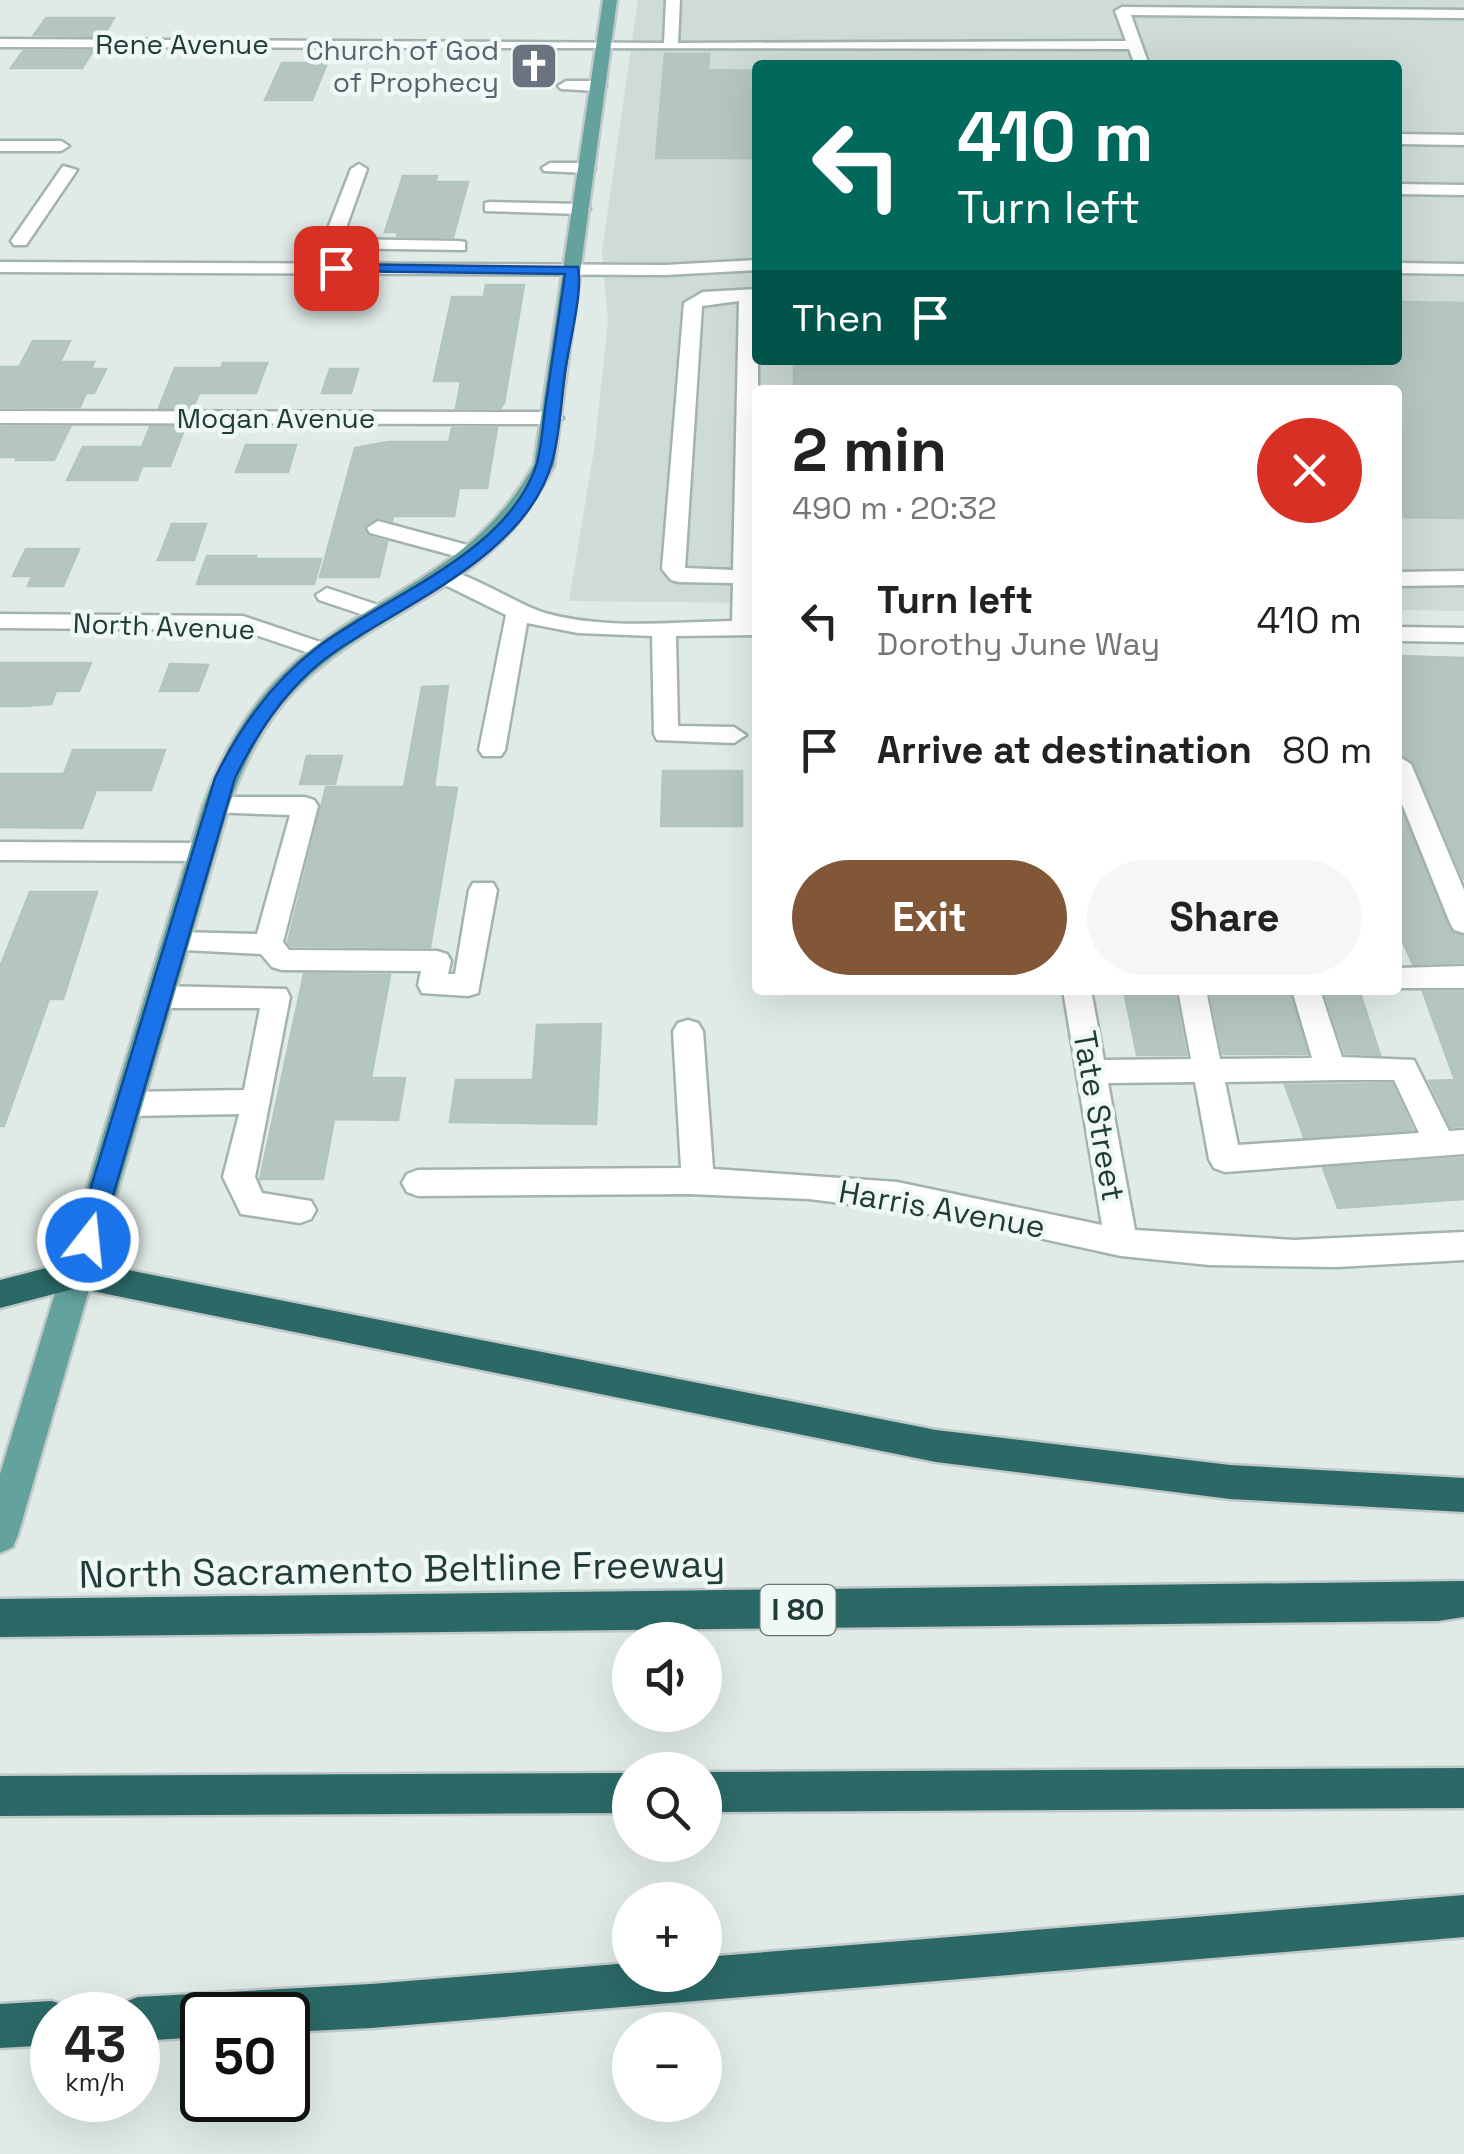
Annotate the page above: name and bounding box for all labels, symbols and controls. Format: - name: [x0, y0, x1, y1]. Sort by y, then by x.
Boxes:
- street label: Rene Avenue: [95, 26, 269, 62]
- place label: Church of God of Prophecy: [306, 32, 499, 100]
- church icon: Church of God of Prophecy: [508, 40, 560, 92]
- text: 410 m: [957, 92, 1153, 181]
- icon: left: [792, 100, 922, 230]
- text: Turn left: [957, 179, 1140, 236]
- pin: [294, 226, 379, 311]
- icon: arrive: [309, 241, 364, 296]
- icon: arrive: [903, 290, 958, 345]
- text: Then: [792, 294, 883, 342]
- street label: Mogan Avenue: [177, 400, 375, 436]
- text: 2 min: [792, 412, 947, 489]
- button: close: [1257, 418, 1362, 523]
- text: 490 m · 20:32: [792, 488, 997, 528]
- text: Turn left: [877, 576, 1033, 624]
- icon: left: [792, 593, 847, 648]
- text: 410 m: [1256, 596, 1362, 644]
- street label: North Avenue: [72, 605, 256, 647]
- text: Dorothy June Way: [877, 624, 1160, 664]
- icon: arrive: [792, 723, 847, 778]
- text: Arrive at destination: [877, 726, 1252, 774]
- text: 80 m: [1282, 726, 1372, 774]
- button: Exit: [792, 860, 1067, 975]
- button: Share: [1087, 860, 1362, 975]
- street label: Tate Street: [1064, 1028, 1134, 1204]
- street label: Harris Avenue: [836, 1171, 1048, 1247]
- position arrow: [36, 1188, 140, 1292]
- street label: North Sacramento Beltline Freeway: [78, 1539, 726, 1599]
- road number: I 80: [760, 1585, 836, 1635]
- map controls: [612, 1622, 722, 2122]
- button: sound: [612, 1622, 722, 1732]
- button: search: [612, 1752, 722, 1862]
- button: +: [612, 1882, 722, 1992]
- speed limit sign: 50: [180, 1992, 310, 2122]
- button: −: [612, 2012, 722, 2122]
- text: 43: [64, 2013, 126, 2077]
- text: km/h: [65, 2066, 125, 2098]

